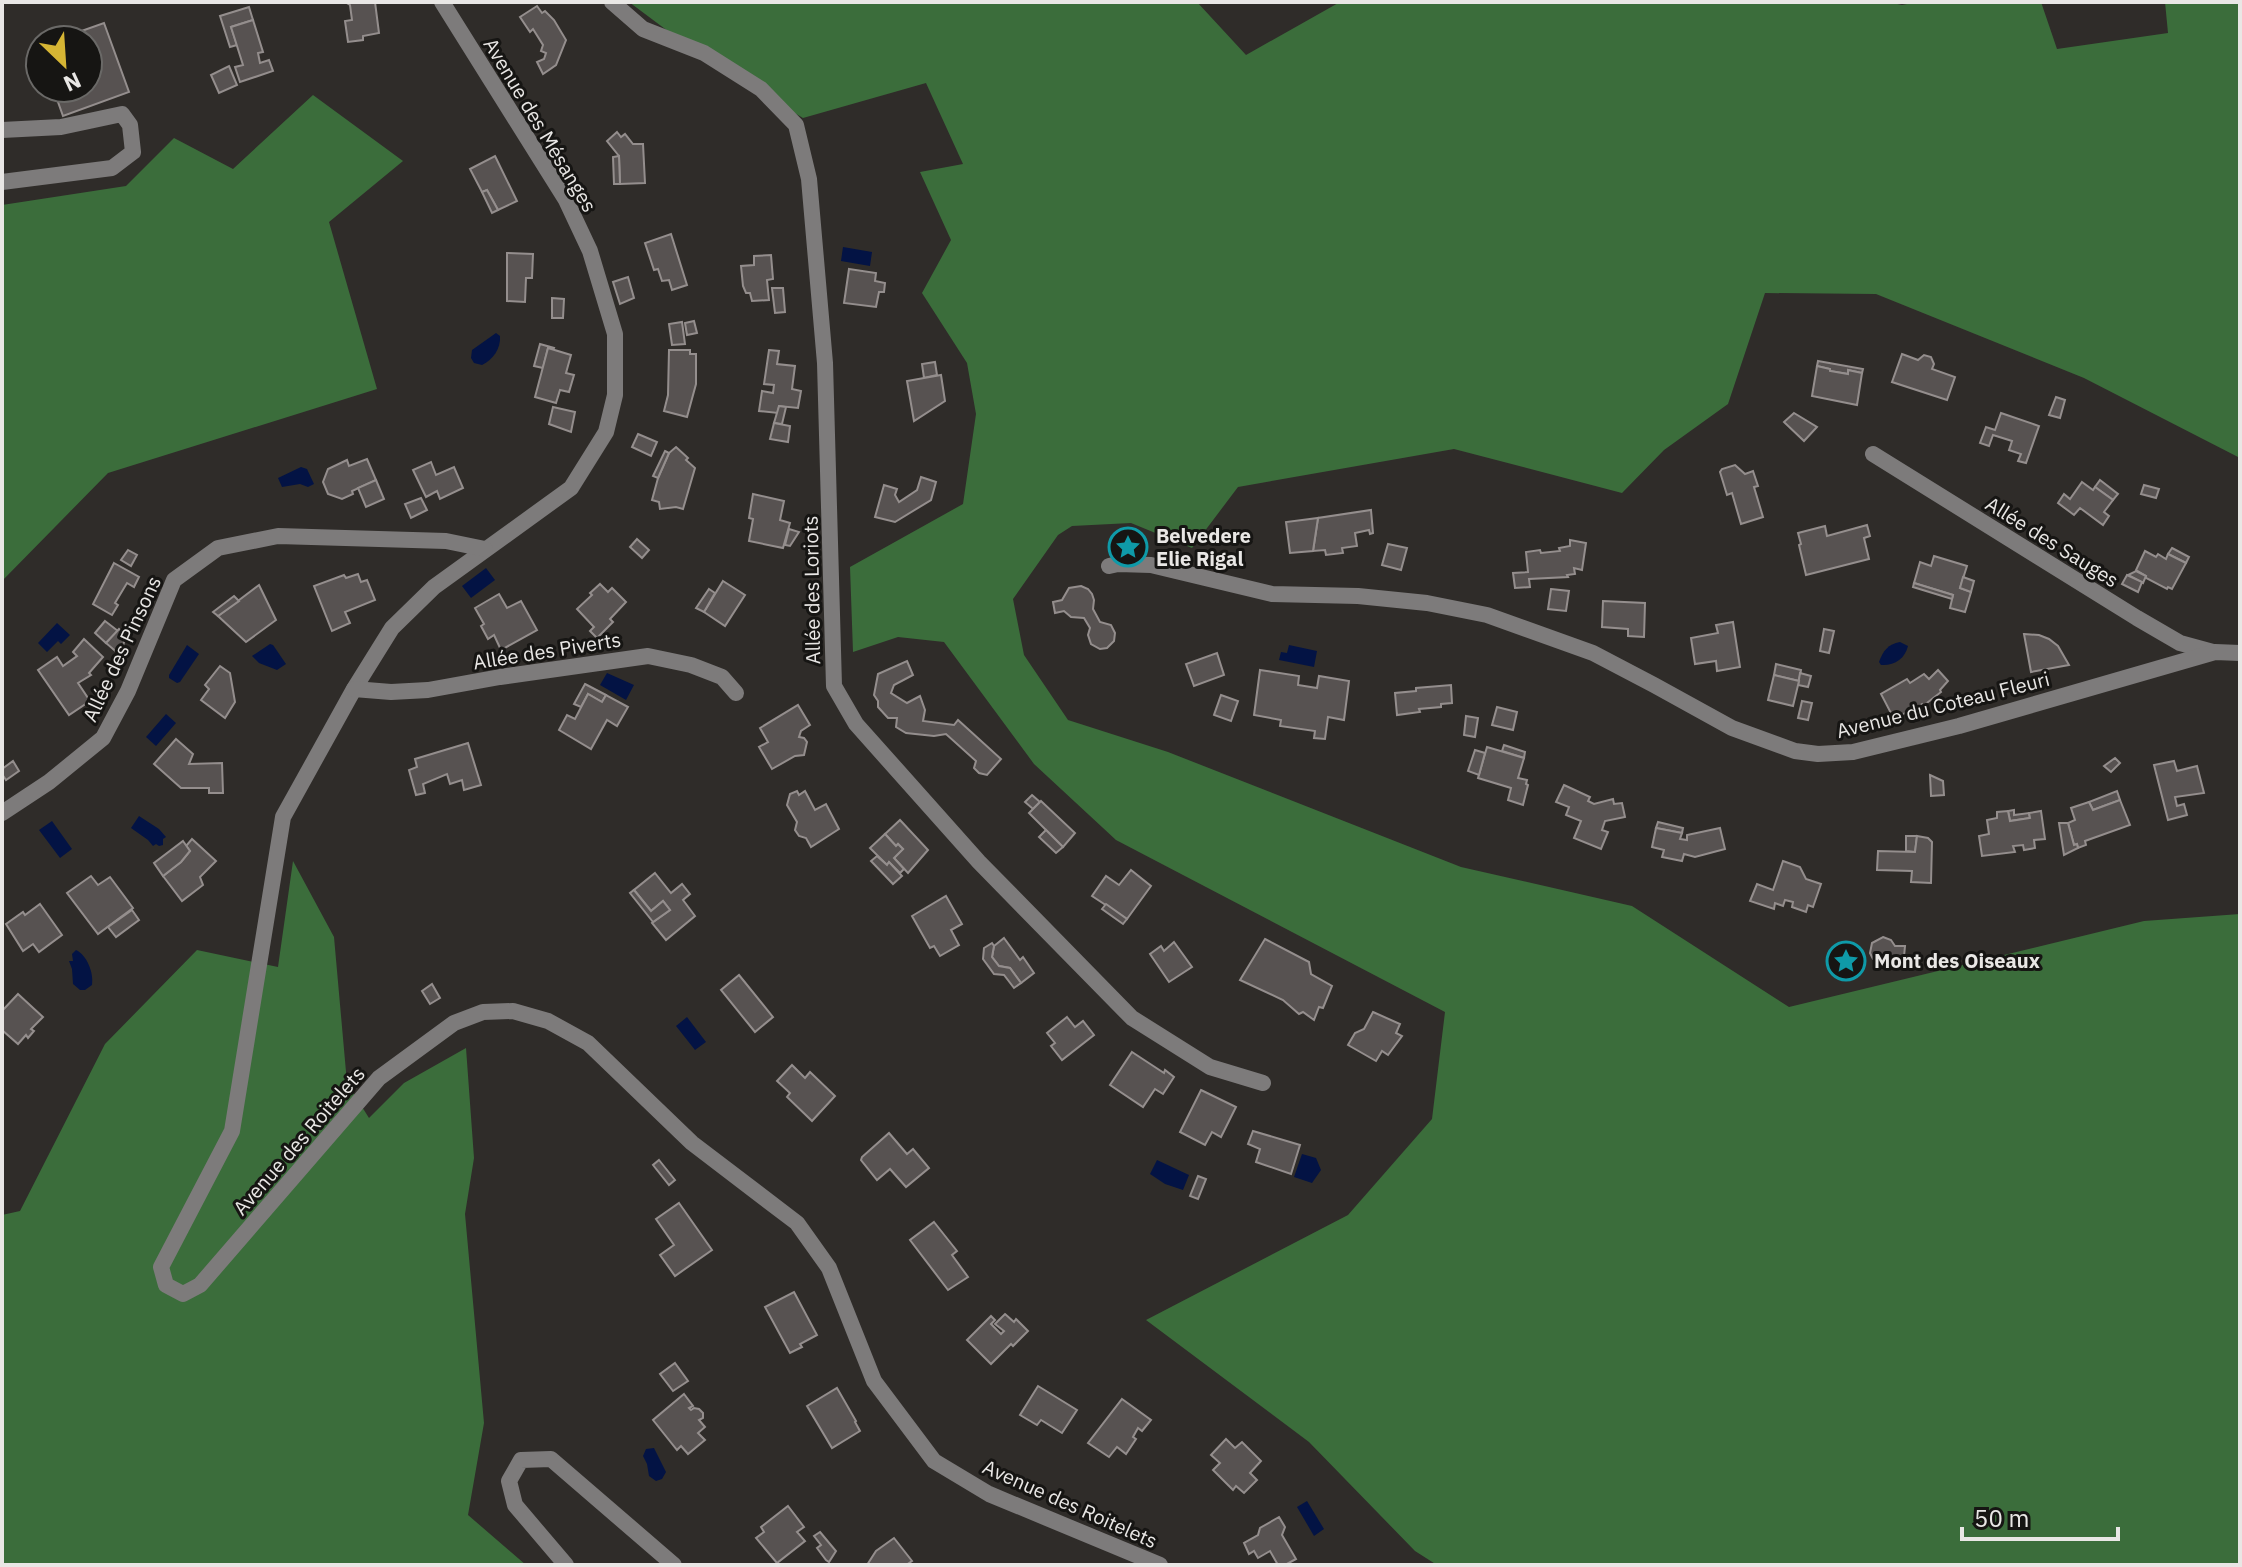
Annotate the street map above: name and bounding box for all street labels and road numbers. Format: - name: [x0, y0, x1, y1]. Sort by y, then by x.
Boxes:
- street label: Avenue des Mésanges: [478, 33, 603, 217]
- street label: Allée des Sauges: [1981, 490, 2124, 593]
- street label: Allée des Loriots: [797, 515, 826, 665]
- street label: Allée des Pinsons: [76, 572, 167, 726]
- street label: Allée des Piverts: [471, 625, 623, 676]
- street label: Avenue du Coteau Fleuri: [1833, 665, 2052, 744]
- street label: Avenue des Roitelets: [227, 1061, 371, 1221]
- street label: Avenue des Roitelets: [979, 1453, 1162, 1554]

